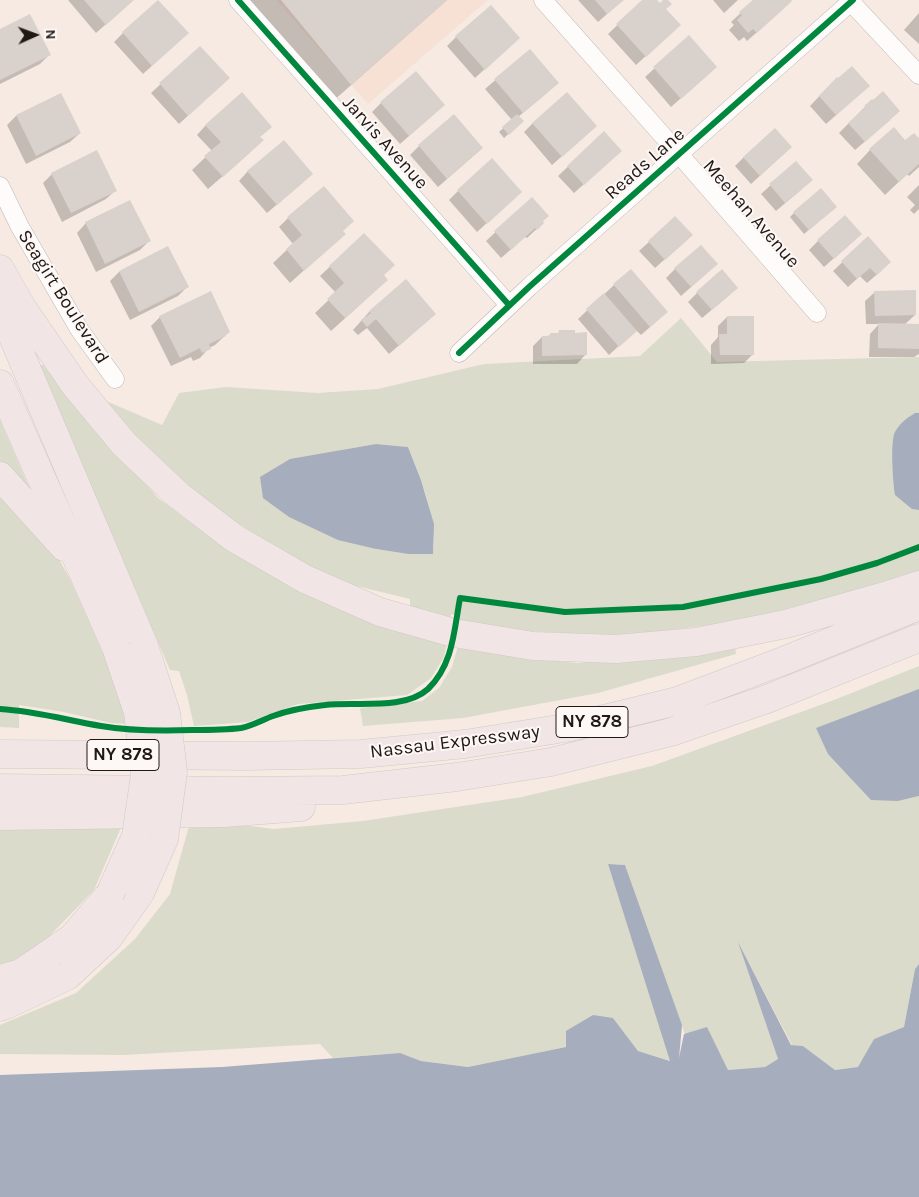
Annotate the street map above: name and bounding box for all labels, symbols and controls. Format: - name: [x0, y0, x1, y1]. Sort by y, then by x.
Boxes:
- north arrow: [10, 10, 60, 60]
- text: N: [42, 29, 59, 40]
- street label: Jarvis Avenue: [337, 92, 433, 194]
- street label: Reads Lane: [600, 123, 690, 205]
- street label: Meehan Avenue: [698, 155, 804, 273]
- street label: Seagirt Boulevard: [13, 226, 113, 368]
- road number: NY 878: [556, 706, 628, 738]
- street label: Nassau Expressway: [369, 720, 541, 764]
- road number: NY 878: [87, 740, 159, 770]

